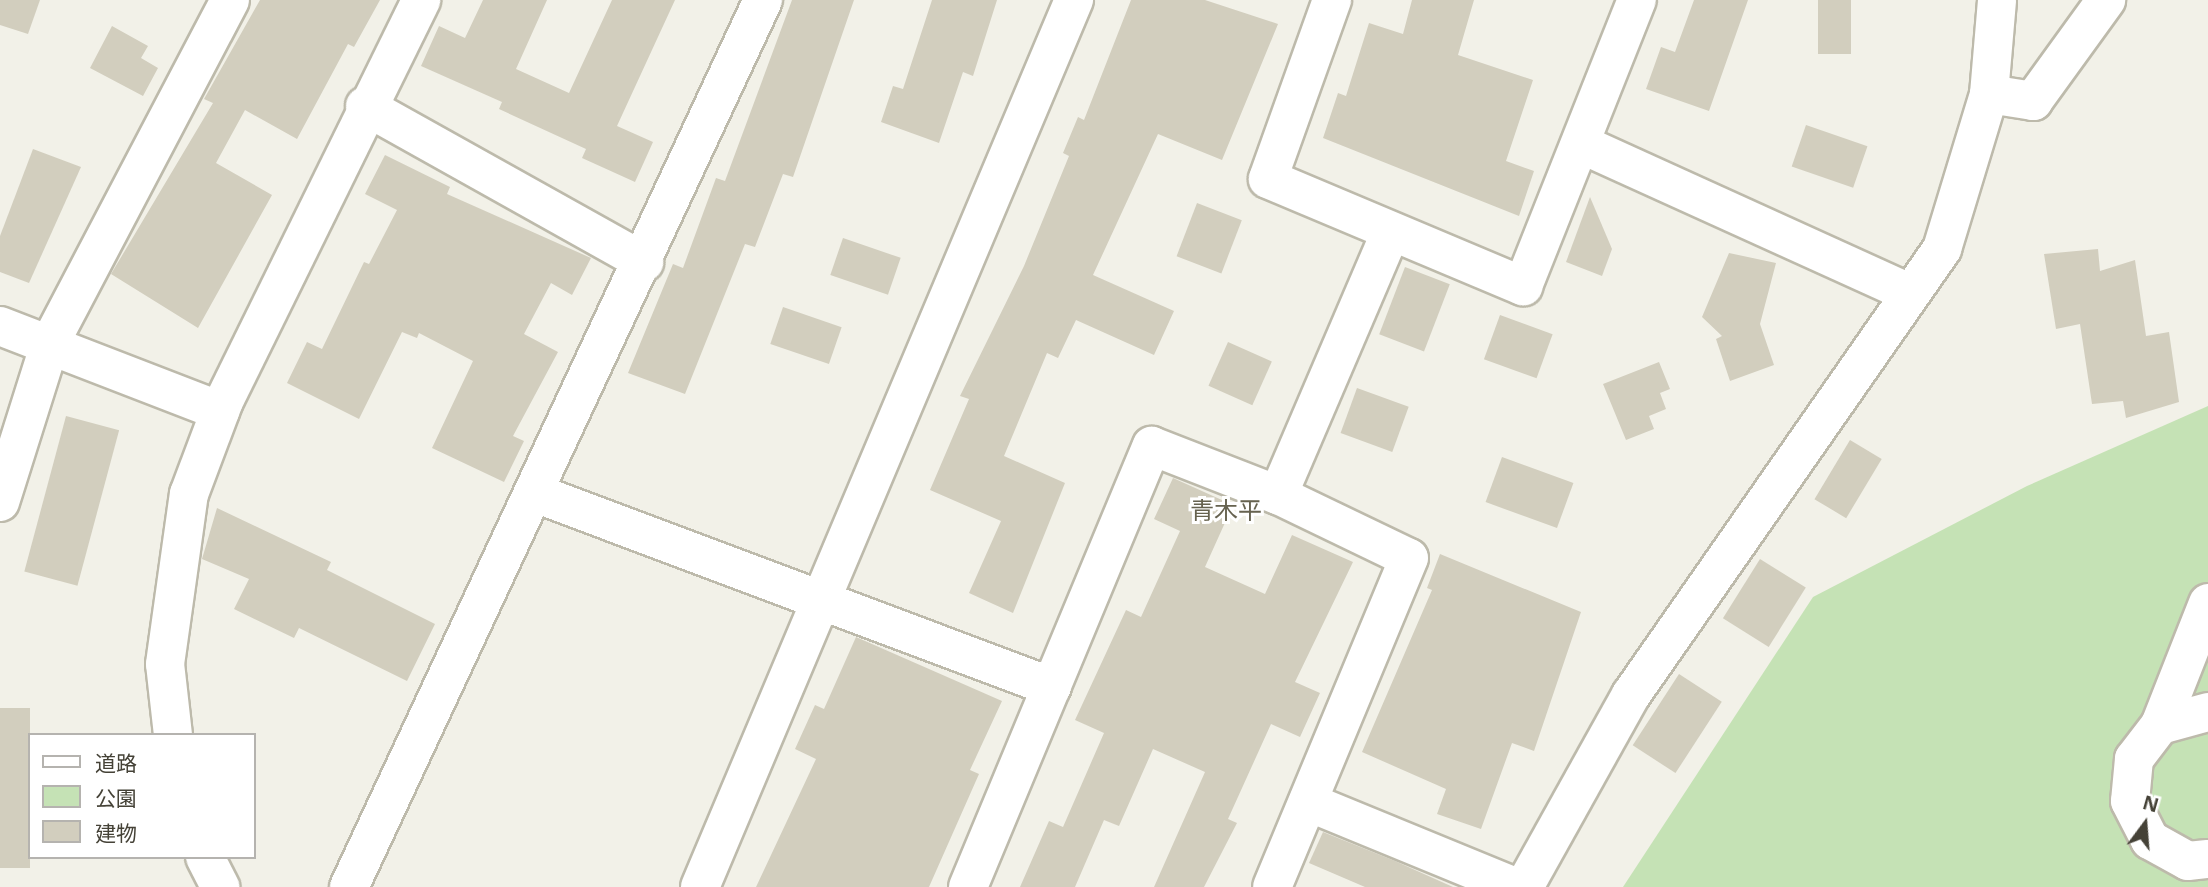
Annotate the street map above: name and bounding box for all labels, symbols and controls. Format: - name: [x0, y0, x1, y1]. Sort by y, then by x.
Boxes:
- district label: 青木平: [1190, 496, 1262, 524]
- legend: [28, 733, 256, 859]
- text: 道路: [95, 749, 137, 777]
- text: 公園: [95, 784, 137, 812]
- north arrow: [2110, 789, 2180, 859]
- text: N: [2140, 789, 2162, 818]
- text: 建物: [95, 819, 137, 847]

